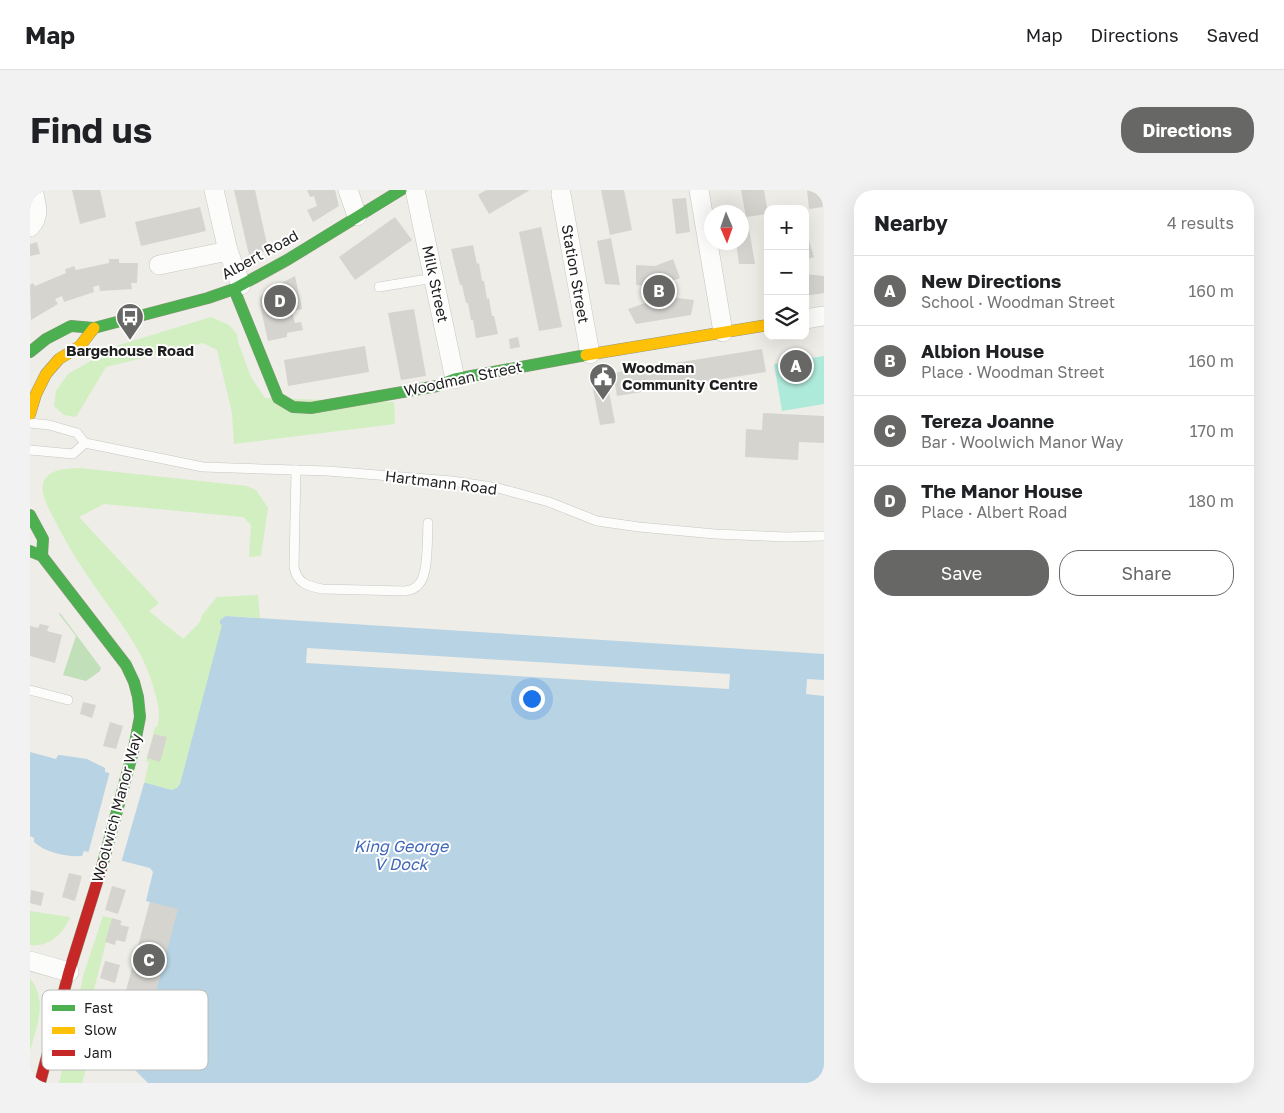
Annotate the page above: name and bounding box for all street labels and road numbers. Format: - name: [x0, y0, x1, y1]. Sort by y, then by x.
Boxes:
- street label: Station Street: [558, 223, 594, 325]
- street label: Albert Road: [218, 226, 301, 283]
- street label: Milk Street: [419, 244, 453, 324]
- street label: Woodman Street: [402, 357, 523, 399]
- street label: Hartmann Road: [384, 466, 498, 498]
- street label: Woolwich Manor Way: [87, 731, 145, 884]

